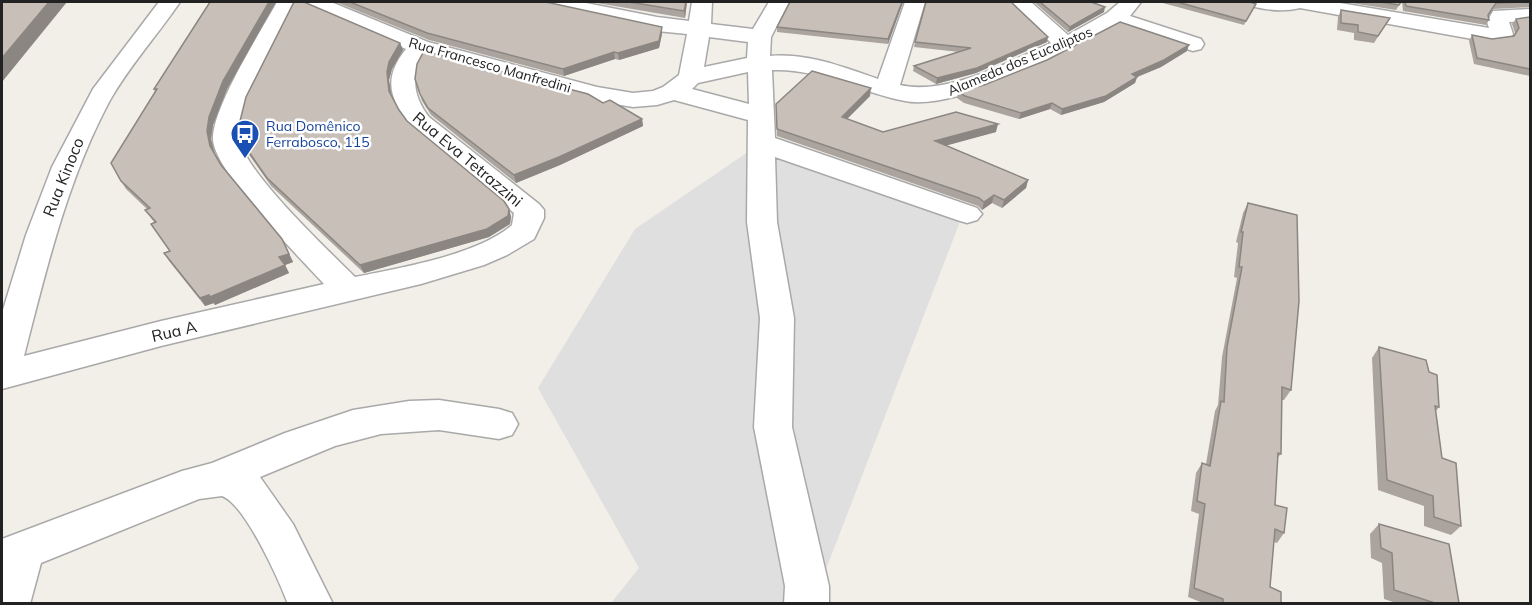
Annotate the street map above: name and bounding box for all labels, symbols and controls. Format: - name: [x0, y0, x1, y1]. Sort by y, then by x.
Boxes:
- street label: Alameda dos Eucaliptos: [945, 22, 1095, 100]
- street label: Rua Francesco Manfredini: [407, 33, 573, 97]
- street label: Rua Eva Tetrazzini: [409, 107, 527, 211]
- place label: Rua Domênico Ferrabosco, 115: [266, 117, 370, 151]
- bus stop icon: Rua Domênico Ferrabosco, 115: [229, 118, 261, 160]
- street label: Rua Kinoco: [38, 135, 88, 219]
- street label: Rua A: [149, 316, 199, 346]

